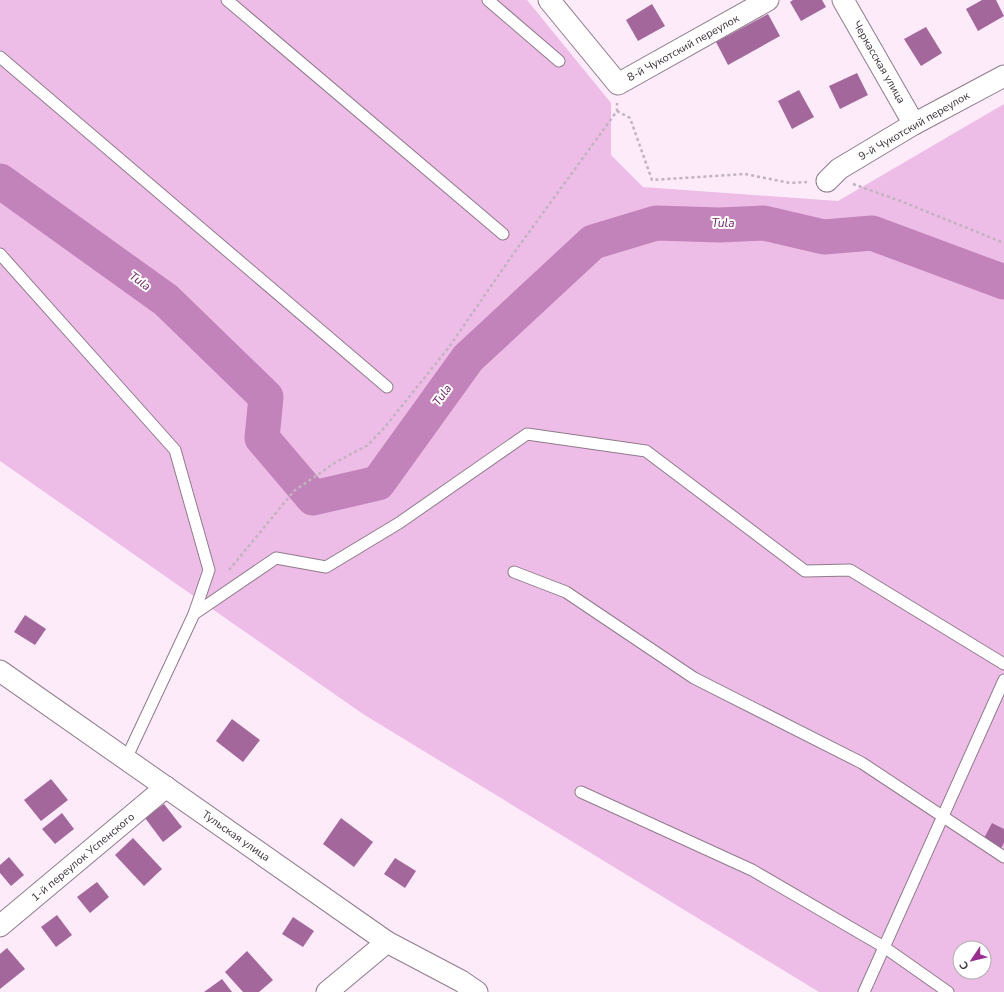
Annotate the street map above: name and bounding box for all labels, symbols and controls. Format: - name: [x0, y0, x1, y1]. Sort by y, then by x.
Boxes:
- street label: 8-й Чукотский переулок: [624, 11, 742, 85]
- street label: Черкасская улица: [849, 18, 909, 106]
- street label: 9-й Чукотский переулок: [856, 88, 972, 164]
- water label: Tula: [712, 215, 735, 231]
- water label: Tula: [126, 268, 154, 294]
- water label: Tula: [429, 381, 455, 409]
- street label: Тульская улица: [199, 807, 273, 865]
- street label: 1-й переулок Успенского: [28, 809, 138, 905]
- north arrow: [952, 940, 992, 980]
- text: С: [956, 958, 973, 973]

